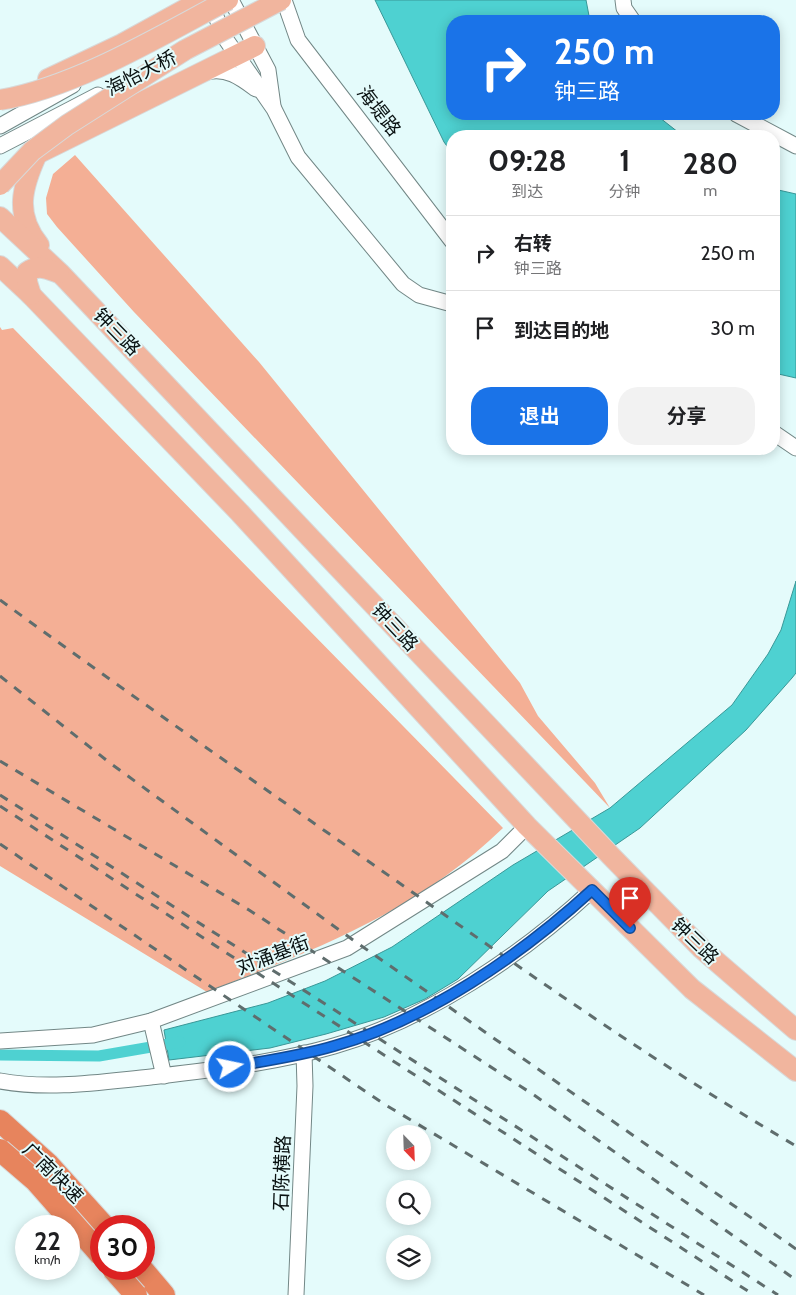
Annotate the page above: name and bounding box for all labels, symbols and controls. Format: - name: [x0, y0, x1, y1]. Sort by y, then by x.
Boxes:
- text: 250 m: [554, 30, 654, 73]
- icon: right: [471, 35, 536, 100]
- street label: 海怡大桥: [102, 45, 180, 101]
- text: 钟三路: [554, 78, 620, 105]
- street label: 海堤路: [352, 81, 406, 141]
- text: 09:28: [488, 142, 567, 179]
- text: 1: [619, 142, 630, 179]
- text: 280: [683, 145, 738, 182]
- text: m: [703, 181, 717, 200]
- text: 到达: [511, 182, 543, 201]
- text: 分钟: [609, 182, 641, 201]
- text: 右转: [514, 232, 552, 255]
- icon: right: [471, 239, 499, 267]
- text: 250 m: [701, 242, 755, 265]
- text: 钟三路: [514, 259, 562, 278]
- street label: 钟三路: [89, 304, 145, 360]
- icon: arrive: [471, 314, 499, 342]
- text: 30 m: [711, 317, 755, 340]
- text: 到达目的地: [514, 319, 609, 342]
- button: 退出: [471, 387, 608, 445]
- button: 分享: [618, 387, 755, 445]
- street label: 钟三路: [367, 598, 423, 656]
- pin: [609, 877, 651, 928]
- icon: arrive: [616, 884, 644, 912]
- street label: 钟三路: [667, 913, 723, 969]
- street label: 对涌基街: [233, 931, 313, 979]
- position arrow: [203, 1040, 255, 1092]
- north arrow: [386, 1125, 431, 1170]
- map controls: [386, 1125, 431, 1280]
- street label: 石陈横路: [269, 1135, 295, 1211]
- street label: 广南快速: [18, 1138, 88, 1208]
- button: search: [386, 1180, 431, 1225]
- speed limit sign: 30: [90, 1215, 155, 1280]
- text: 22: [34, 1226, 61, 1256]
- button: layers: [386, 1235, 431, 1280]
- text: km/h: [34, 1252, 61, 1267]

